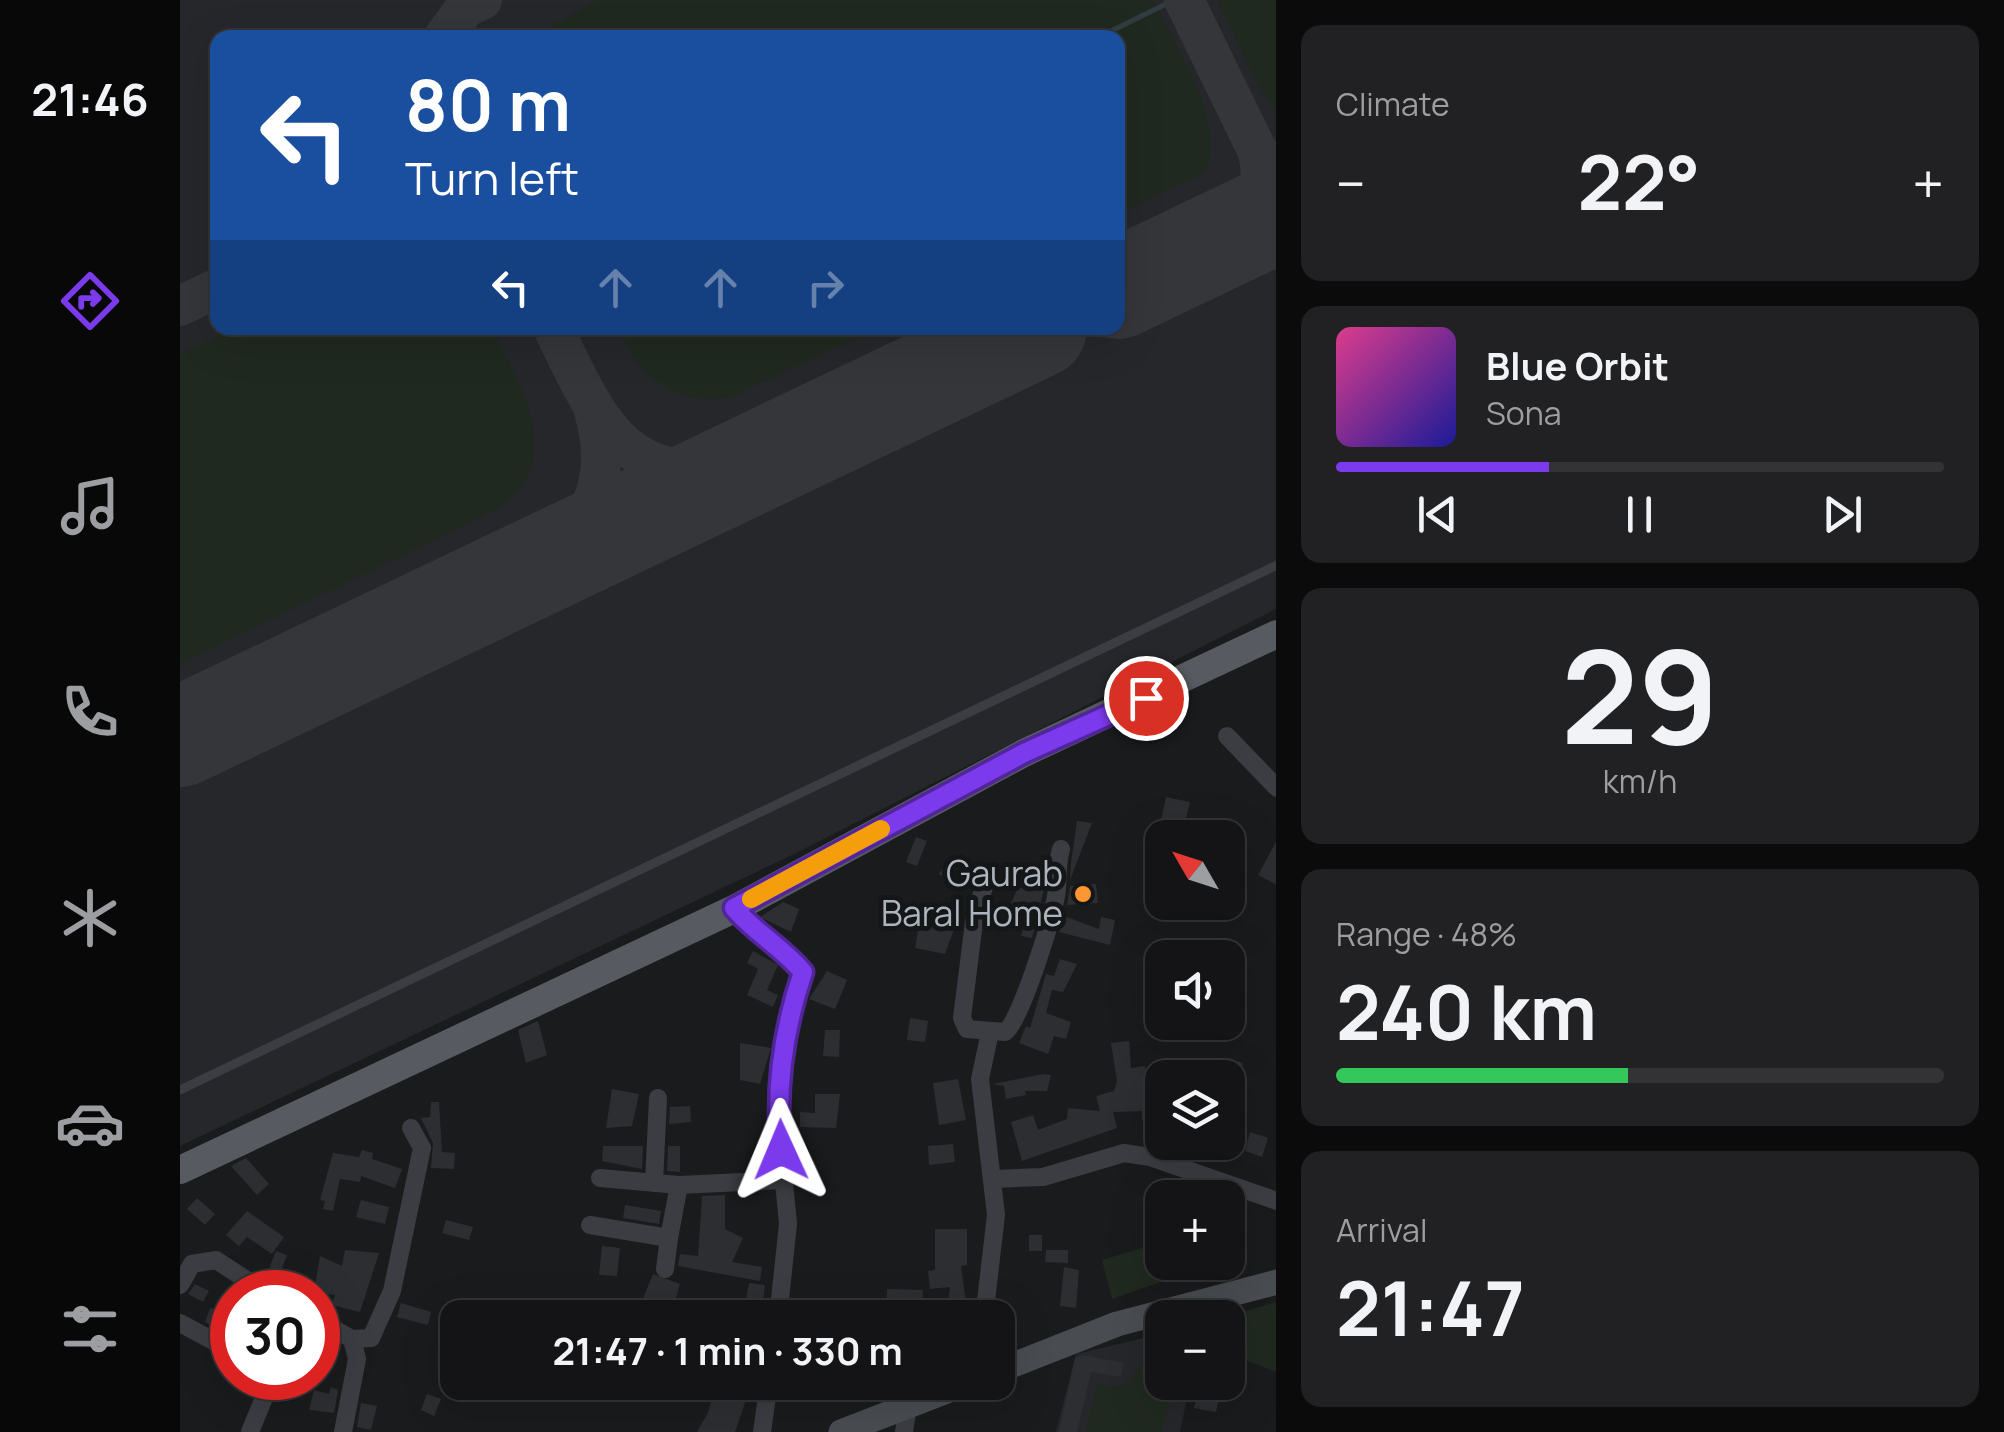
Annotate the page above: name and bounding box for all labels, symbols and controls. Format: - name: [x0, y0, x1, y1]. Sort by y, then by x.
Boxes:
- text: 80 m: [405, 56, 571, 152]
- text: 21:46: [31, 68, 149, 130]
- icon: left: [240, 70, 370, 200]
- text: Climate: [1336, 82, 1450, 126]
- text: 22°: [1577, 130, 1701, 233]
- text: −: [1336, 145, 1366, 221]
- text: +: [1912, 145, 1944, 221]
- text: Turn left: [405, 147, 579, 209]
- icon: left: [483, 260, 538, 315]
- icon: ahead: [588, 260, 643, 315]
- icon: ahead: [693, 260, 748, 315]
- icon: right: [798, 260, 853, 315]
- icon: directions: [55, 266, 125, 336]
- text: Blue Orbit: [1486, 339, 1669, 391]
- text: Sona: [1486, 391, 1561, 435]
- icon: music: [55, 471, 125, 541]
- icon: previous: [1410, 487, 1465, 542]
- icon: pause: [1612, 487, 1667, 542]
- icon: next: [1815, 487, 1870, 542]
- text: 29: [1561, 605, 1719, 783]
- pin: [1104, 656, 1189, 741]
- icon: arrive: [1119, 671, 1174, 726]
- icon: phone: [55, 677, 125, 747]
- text: km/h: [1603, 759, 1677, 803]
- north arrow: [1145, 820, 1245, 920]
- map controls: [1145, 820, 1245, 1400]
- place label: Gaurab Baral Home: [881, 849, 1063, 937]
- icon: climate: [55, 883, 125, 953]
- marker: Gaurab Baral Home: [1072, 883, 1094, 905]
- text: Range · 48%: [1336, 912, 1517, 956]
- button: sound: [1145, 940, 1245, 1040]
- text: 240 km: [1336, 960, 1597, 1063]
- button: layers: [1145, 1060, 1245, 1160]
- icon: car: [55, 1088, 125, 1158]
- position arrow: [729, 1098, 833, 1202]
- button: +: [1145, 1180, 1245, 1280]
- text: Arrival: [1336, 1208, 1427, 1252]
- text: 21:47: [1336, 1256, 1525, 1359]
- speed limit sign: 30: [210, 1270, 340, 1400]
- icon: filters: [55, 1294, 125, 1364]
- button: −: [1145, 1300, 1245, 1400]
- text: 21:47 · 1 min · 330 m: [552, 1324, 903, 1376]

